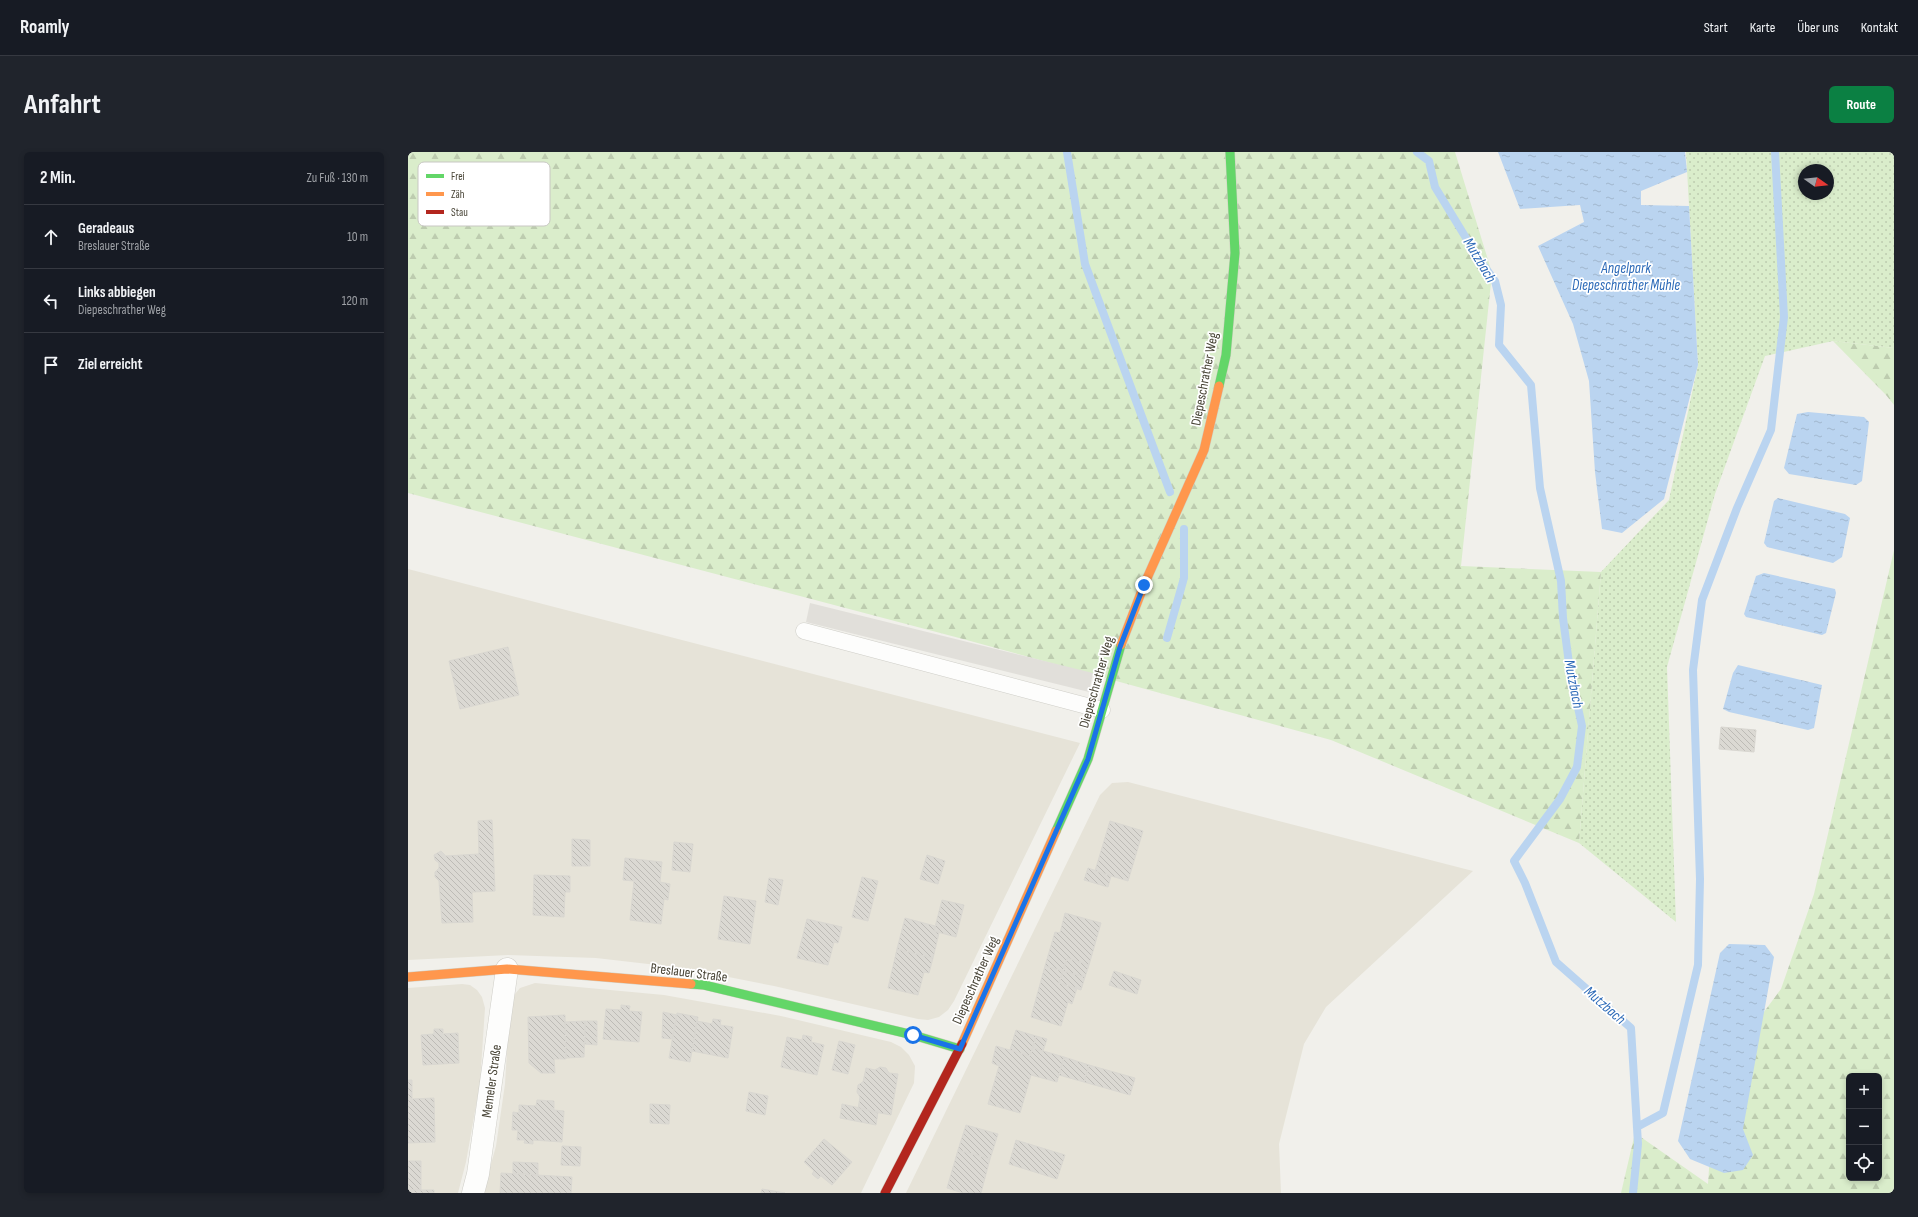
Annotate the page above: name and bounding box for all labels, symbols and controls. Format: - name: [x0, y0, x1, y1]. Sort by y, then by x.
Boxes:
- text: Roamly: [20, 16, 70, 39]
- text: Start: [1704, 19, 1728, 36]
- text: Karte: [1750, 19, 1775, 36]
- text: Über uns: [1797, 19, 1839, 36]
- text: Kontakt: [1861, 19, 1898, 36]
- button: Route: [1829, 86, 1894, 123]
- text: Anfahrt: [24, 88, 101, 121]
- legend: [418, 162, 550, 226]
- north arrow: [1798, 164, 1834, 200]
- text: 2 Min.: [40, 168, 76, 188]
- text: Zu Fuß · 130 m: [307, 170, 368, 186]
- text: Frei: [451, 170, 465, 183]
- text: Zäh: [451, 188, 465, 201]
- text: Stau: [451, 206, 468, 219]
- text: Geradeaus: [78, 219, 134, 238]
- icon: ahead: [40, 226, 62, 248]
- text: 10 m: [347, 229, 368, 245]
- water label: Mutzbach: [1459, 234, 1500, 286]
- text: Breslauer Straße: [78, 238, 150, 254]
- water label: Angelpark Diepeschrather Mühle: [1572, 259, 1680, 295]
- text: Links abbiegen: [78, 283, 156, 302]
- icon: left: [40, 290, 62, 312]
- text: 120 m: [342, 293, 368, 309]
- text: Diepeschrather Weg: [78, 302, 166, 318]
- street label: Diepeschrather Weg: [1187, 331, 1222, 427]
- icon: arrive: [40, 354, 62, 376]
- text: Ziel erreicht: [78, 355, 142, 374]
- route end: [1135, 576, 1153, 594]
- street label: Diepeschrather Weg: [1075, 634, 1118, 730]
- water label: Mutzbach: [1560, 658, 1588, 710]
- street label: Diepeschrather Weg: [948, 933, 1003, 1027]
- street label: Breslauer Straße: [650, 959, 728, 986]
- water label: Mutzbach: [1580, 982, 1629, 1029]
- route start: [904, 1026, 922, 1044]
- street label: Memeler Straße: [478, 1043, 505, 1119]
- map controls: [1846, 1073, 1882, 1181]
- button: +: [1846, 1073, 1882, 1109]
- button: −: [1846, 1109, 1882, 1145]
- button: locate: [1846, 1145, 1882, 1181]

